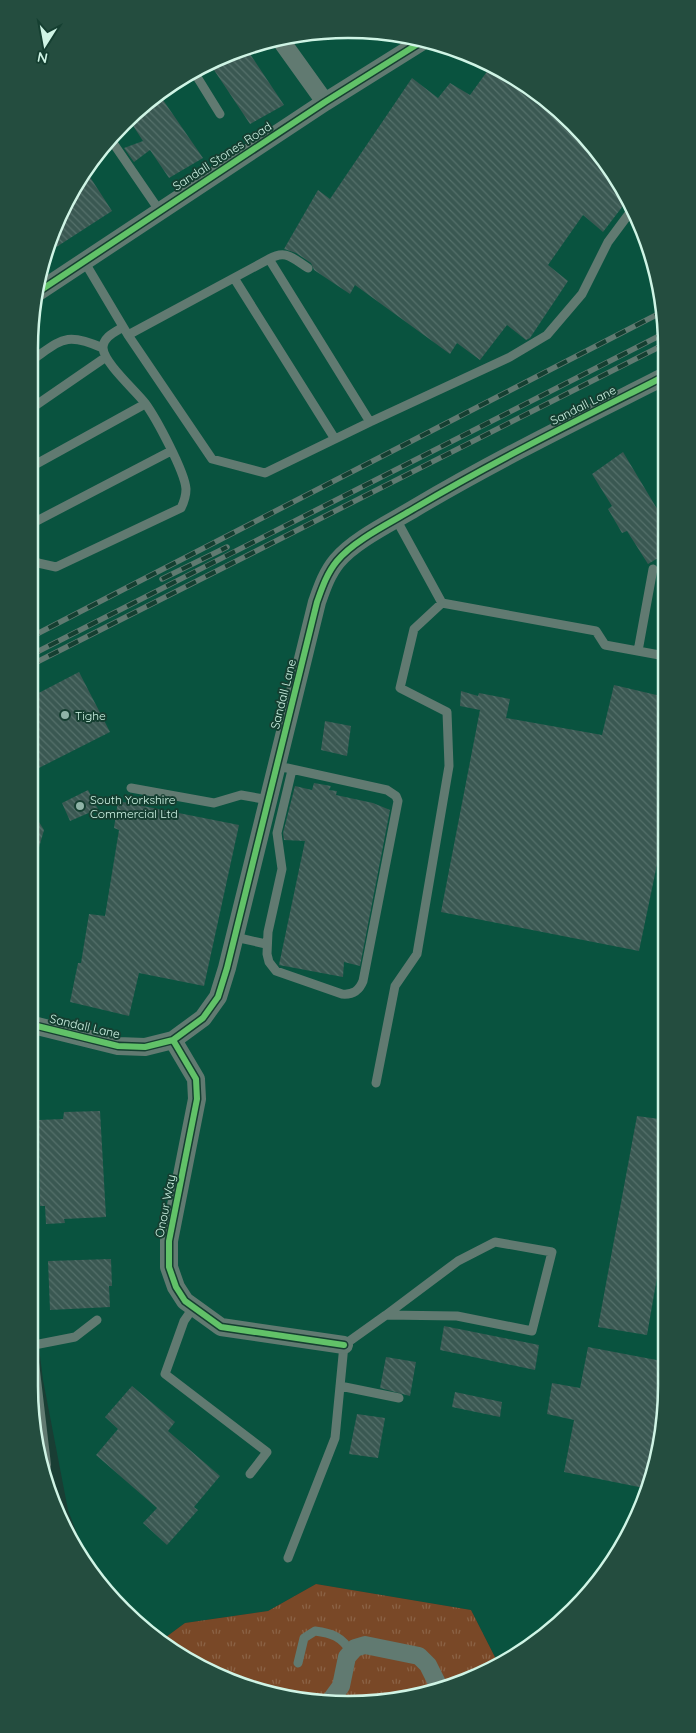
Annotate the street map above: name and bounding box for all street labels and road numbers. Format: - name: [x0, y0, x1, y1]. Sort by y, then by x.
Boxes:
- street label: Sandall Stones Road: [170, 118, 274, 194]
- street label: Sandall Lane: [548, 382, 619, 428]
- street label: Sandall Lane: [267, 657, 299, 731]
- street label: Sandall Lane: [48, 1011, 122, 1041]
- street label: Onour Way: [152, 1173, 178, 1239]

